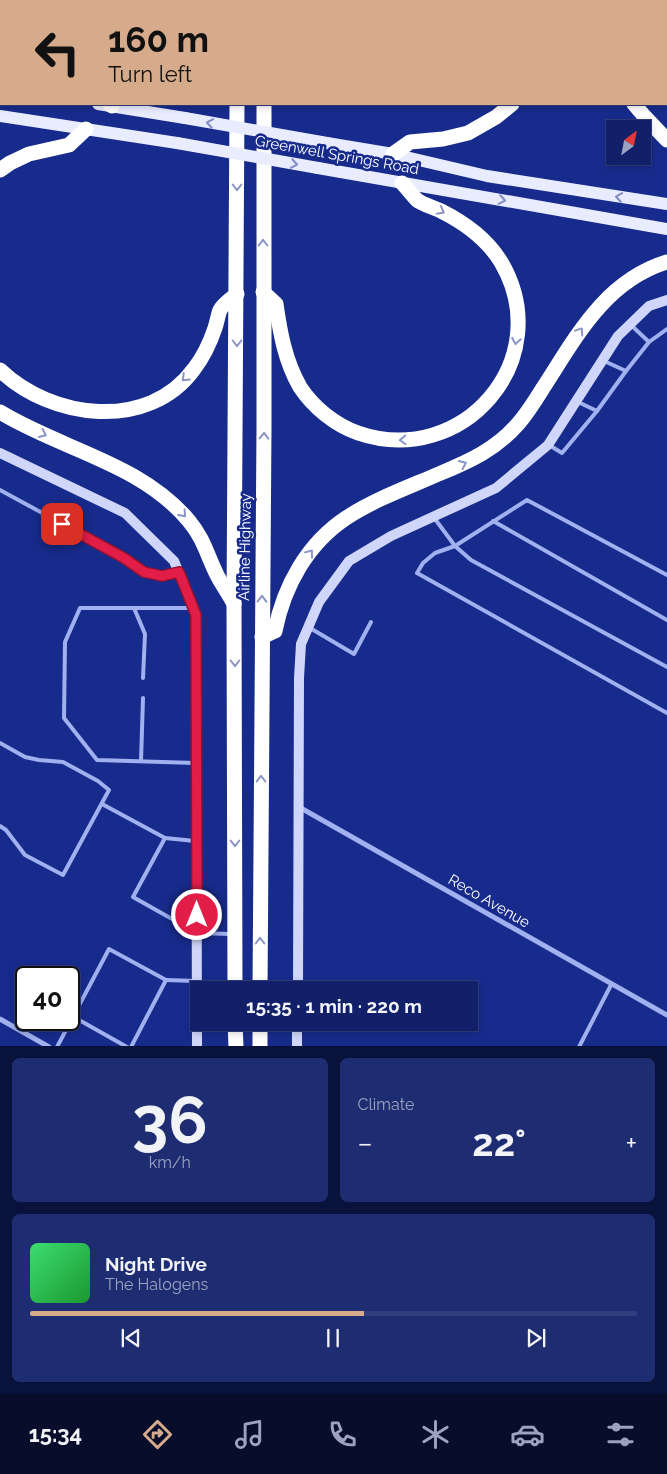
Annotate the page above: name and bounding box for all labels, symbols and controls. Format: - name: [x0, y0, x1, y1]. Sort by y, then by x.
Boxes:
- text: 160 m: [108, 19, 209, 60]
- icon: left: [25, 20, 90, 85]
- text: Turn left: [108, 61, 192, 87]
- one-way arrow: [206, 118, 214, 128]
- north arrow: [606, 120, 651, 165]
- map controls: [606, 120, 651, 165]
- street label: Greenwell Springs Road: [254, 132, 420, 178]
- one-way arrow: [289, 158, 298, 168]
- one-way arrow: [232, 184, 242, 192]
- one-way arrow: [614, 192, 622, 203]
- one-way arrow: [498, 195, 506, 205]
- one-way arrow: [435, 205, 444, 215]
- one-way arrow: [258, 239, 268, 246]
- one-way arrow: [574, 327, 583, 337]
- one-way arrow: [511, 337, 521, 346]
- one-way arrow: [232, 340, 242, 347]
- one-way arrow: [182, 372, 191, 381]
- one-way arrow: [38, 428, 47, 439]
- one-way arrow: [259, 432, 269, 440]
- one-way arrow: [399, 434, 407, 445]
- one-way arrow: [458, 459, 467, 470]
- street label: Airline Highway: [235, 493, 255, 601]
- pin: [41, 503, 83, 545]
- one-way arrow: [177, 509, 186, 518]
- icon: arrive: [48, 510, 76, 538]
- one-way arrow: [304, 550, 312, 559]
- one-way arrow: [257, 595, 267, 602]
- one-way arrow: [230, 660, 240, 667]
- one-way arrow: [256, 775, 266, 782]
- one-way arrow: [230, 840, 240, 847]
- street label: Reco Avenue: [445, 870, 533, 932]
- position arrow: [170, 888, 222, 940]
- one-way arrow: [255, 937, 265, 945]
- speed limit sign: 40: [15, 966, 80, 1031]
- text: 15:35 · 1 min · 220 m: [246, 995, 422, 1017]
- text: 36: [132, 1082, 208, 1158]
- text: Climate: [358, 1095, 414, 1114]
- text: 22°: [472, 1120, 526, 1165]
- text: −: [358, 1127, 373, 1160]
- text: +: [625, 1127, 637, 1160]
- text: km/h: [149, 1153, 191, 1172]
- text: Night Drive: [105, 1253, 207, 1275]
- text: The Halogens: [105, 1275, 208, 1294]
- icon: previous: [117, 1324, 145, 1352]
- icon: pause: [319, 1324, 347, 1352]
- icon: next: [522, 1324, 550, 1352]
- icon: directions: [140, 1417, 175, 1452]
- icon: music: [232, 1417, 267, 1452]
- icon: phone: [325, 1417, 360, 1452]
- icon: climate: [418, 1417, 453, 1452]
- icon: car: [510, 1417, 545, 1452]
- icon: filters: [603, 1417, 638, 1452]
- text: 15:34: [29, 1421, 82, 1447]

